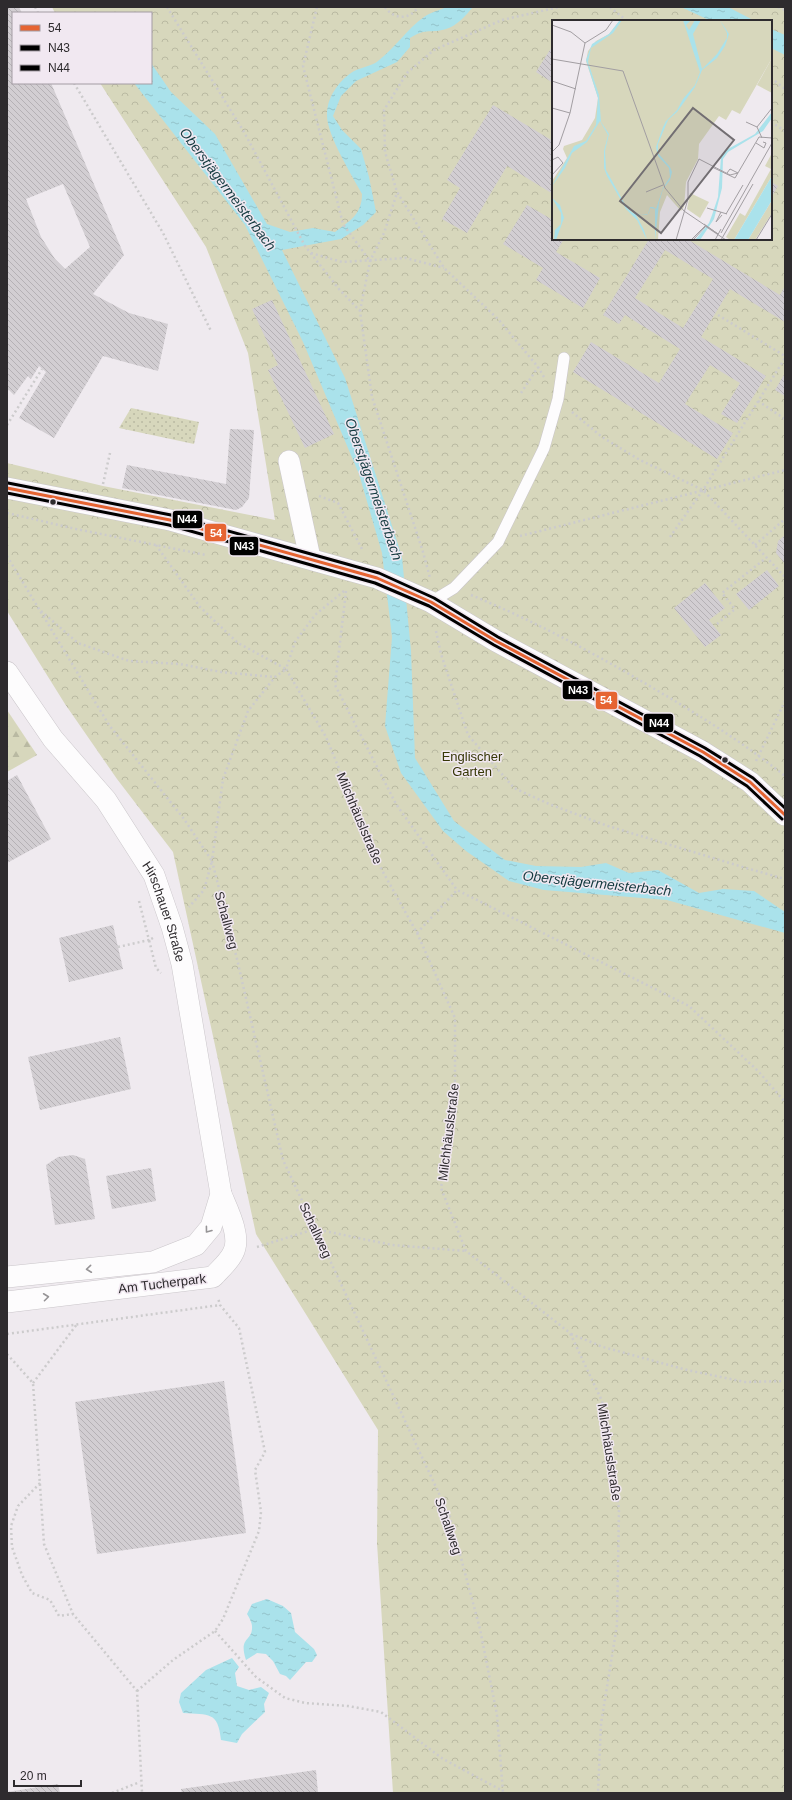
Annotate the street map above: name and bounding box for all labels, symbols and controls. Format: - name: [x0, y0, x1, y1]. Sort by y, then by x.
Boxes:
- legend: [12, 12, 152, 84]
- inset map: [552, 20, 772, 240]
- text: 54: [48, 21, 62, 35]
- text: N43: [48, 41, 70, 55]
- text: N44: [48, 61, 70, 75]
- water label: Oberstjägermeisterbach: [177, 125, 279, 254]
- water label: Oberstjägermeisterbach: [342, 416, 406, 562]
- unlabelled marker: [48, 497, 58, 507]
- line badge: N44: [172, 510, 203, 529]
- text: N44: [177, 513, 198, 525]
- line badge: 54: [204, 523, 227, 542]
- text: 54: [210, 527, 223, 539]
- line badge: N43: [229, 536, 259, 556]
- text: N43: [234, 540, 254, 552]
- line badge: N43: [562, 680, 593, 700]
- text: N43: [568, 684, 588, 696]
- line badge: 54: [595, 691, 618, 710]
- text: 54: [600, 694, 613, 706]
- line badge: N44: [643, 713, 674, 733]
- text: N44: [649, 717, 670, 729]
- park label: Englischer Garten: [442, 749, 503, 779]
- unlabelled marker: [720, 755, 730, 765]
- street label: Milchhäuslstraße: [333, 770, 386, 866]
- street label: Hirschauer Straße: [139, 859, 188, 963]
- water label: Oberstjägermeisterbach: [522, 867, 672, 899]
- street label: Schallweg: [212, 890, 241, 951]
- street label: Milchhäuslstraße: [435, 1082, 462, 1182]
- street label: Schallweg: [296, 1200, 335, 1260]
- one-way arrow: [206, 1226, 213, 1233]
- one-way arrow: [86, 1264, 92, 1273]
- street label: Am Tucherpark: [117, 1271, 207, 1296]
- one-way arrow: [43, 1293, 49, 1302]
- street label: Milchhäuslstraße: [594, 1402, 625, 1502]
- street label: Schallweg: [432, 1496, 465, 1557]
- scale bar: [14, 1762, 81, 1788]
- text: 20 m: [20, 1769, 47, 1783]

